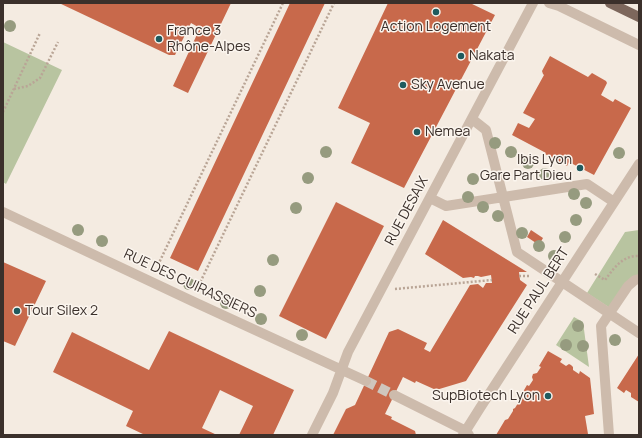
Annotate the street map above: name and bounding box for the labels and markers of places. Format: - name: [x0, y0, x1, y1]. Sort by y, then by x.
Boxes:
- marker: Action Logement: [431, 7, 441, 17]
- place label: Action Logement: [381, 19, 491, 35]
- place label: France 3 Rhône-Alpes: [167, 23, 250, 56]
- marker: France 3 Rhône-Alpes: [154, 34, 164, 44]
- place label: Nakata: [469, 48, 514, 64]
- marker: Nakata: [456, 51, 466, 61]
- place label: Sky Avenue: [411, 77, 485, 93]
- marker: Sky Avenue: [398, 80, 408, 90]
- place label: Nemea: [425, 124, 470, 140]
- marker: Nemea: [412, 127, 422, 137]
- place label: Ibis Lyon Gare Part Dieu: [480, 152, 572, 184]
- marker: Ibis Lyon Gare Part Dieu: [575, 163, 585, 173]
- place label: Tour Silex 2: [25, 303, 98, 319]
- marker: Tour Silex 2: [12, 306, 22, 316]
- place label: SupBiotech Lyon: [432, 388, 540, 404]
- marker: SupBiotech Lyon: [543, 391, 553, 401]

